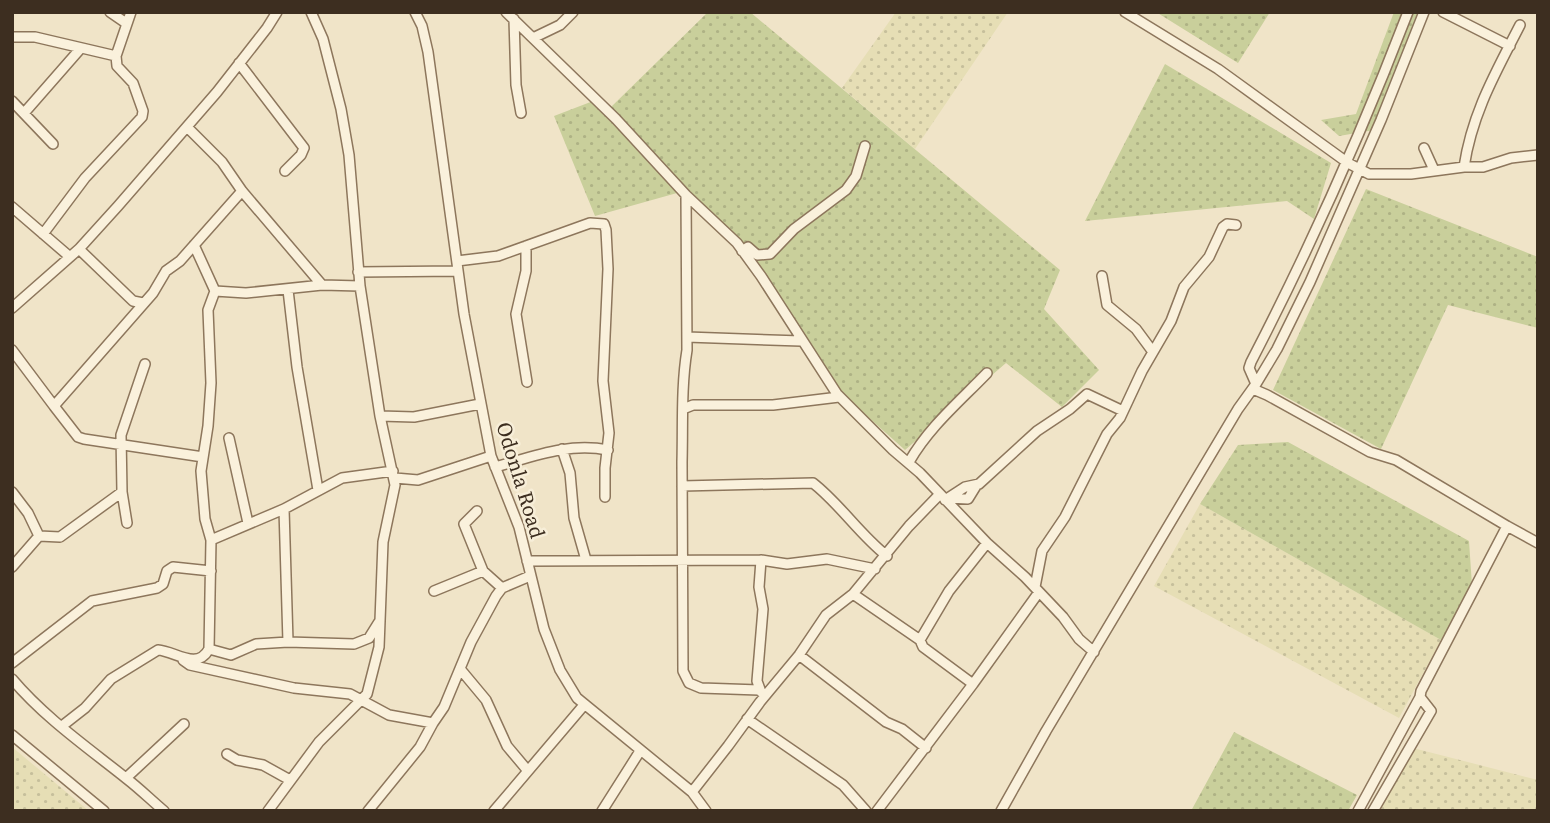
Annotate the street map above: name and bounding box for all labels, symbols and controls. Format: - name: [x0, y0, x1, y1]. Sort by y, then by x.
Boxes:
- street label: Odonla Road: [490, 418, 552, 542]

